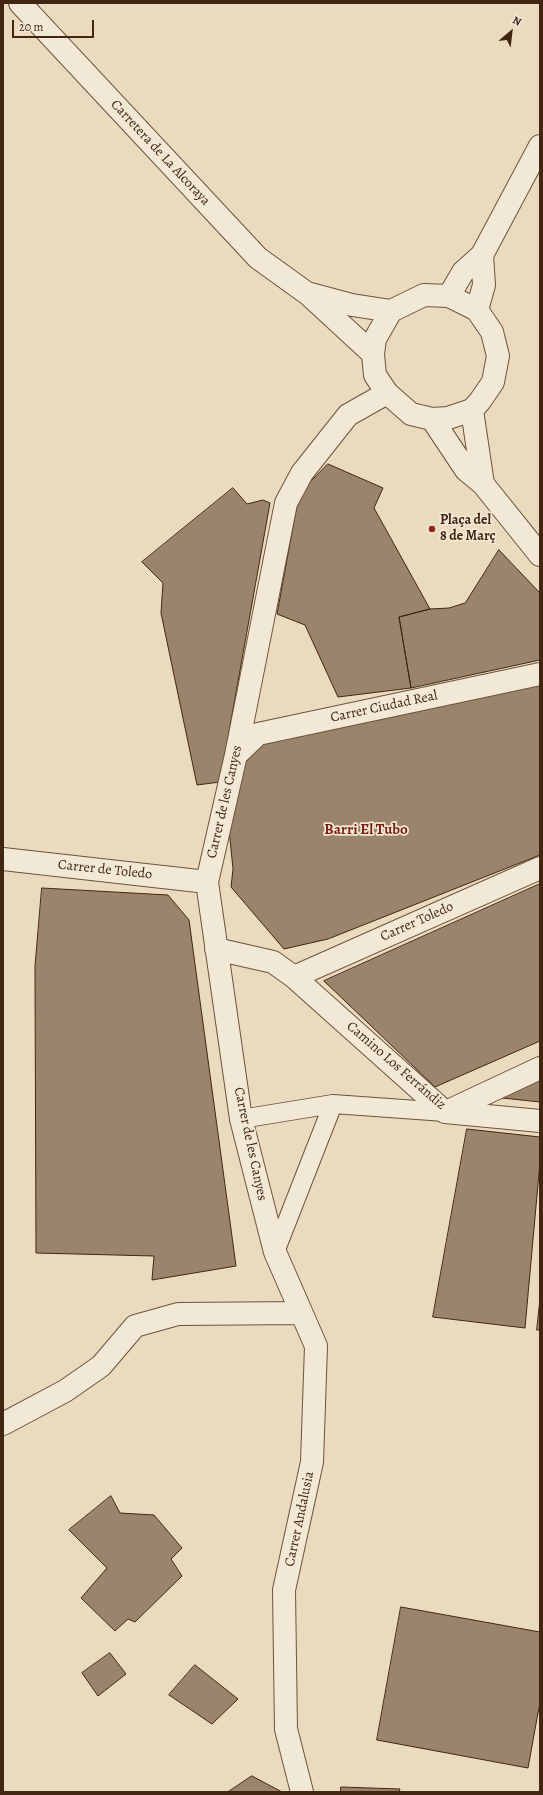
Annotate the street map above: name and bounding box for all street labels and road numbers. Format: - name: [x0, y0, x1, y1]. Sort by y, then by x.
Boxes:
- street label: Carretera de La Alcoraya: [107, 97, 213, 209]
- street label: Carrer Ciudad Real: [329, 687, 439, 727]
- street label: Carrer de les Canyes: [204, 744, 246, 860]
- street label: Carrer de Toledo: [57, 857, 153, 883]
- street label: Carrer Toledo: [378, 898, 456, 946]
- street label: Camino Los Ferrándiz: [343, 1018, 449, 1114]
- street label: Carrer de les Canyes: [230, 1086, 270, 1202]
- street label: Carrer Andalusia: [282, 1470, 318, 1568]

